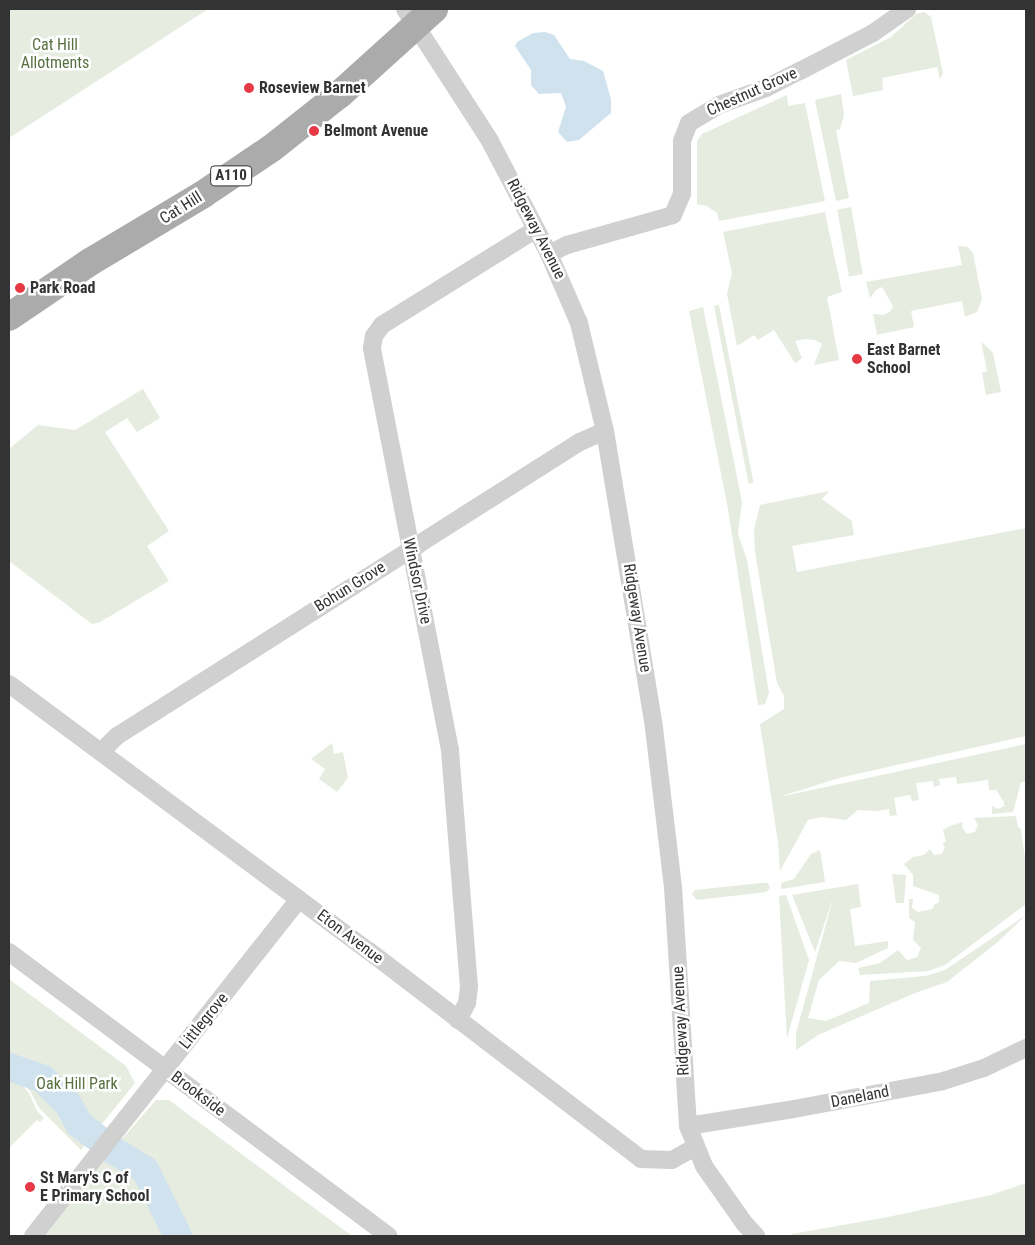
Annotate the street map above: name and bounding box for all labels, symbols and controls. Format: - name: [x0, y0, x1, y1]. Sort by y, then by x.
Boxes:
- park label: Cat Hill Allotments: [21, 35, 89, 73]
- street label: Chestnut Grove: [704, 64, 800, 120]
- place label: Roseview Barnet: [259, 78, 366, 98]
- marker: Roseview Barnet: [243, 82, 255, 94]
- place label: Belmont Avenue: [324, 121, 428, 141]
- marker: Belmont Avenue: [308, 125, 320, 137]
- road number: A110: [210, 164, 252, 188]
- street label: Ridgeway Avenue: [503, 176, 569, 282]
- street label: Cat Hill: [156, 188, 206, 228]
- place label: Park Road: [30, 278, 95, 298]
- marker: Park Road: [14, 282, 26, 294]
- place label: East Barnet School: [867, 340, 940, 378]
- marker: East Barnet School: [851, 353, 863, 365]
- street label: Windsor Drive: [399, 536, 435, 626]
- street label: Bohun Grove: [311, 558, 389, 616]
- street label: Ridgeway Avenue: [619, 562, 655, 674]
- street label: Eton Avenue: [313, 906, 387, 968]
- street label: Ridgeway Avenue: [669, 966, 693, 1076]
- street label: Littlegrove: [176, 989, 232, 1053]
- street label: Brookside: [167, 1067, 229, 1121]
- park label: Oak Hill Park: [36, 1074, 118, 1094]
- street label: Daneland: [829, 1082, 891, 1112]
- place label: St Mary's C of E Primary School: [40, 1168, 149, 1206]
- marker: St Mary's C of E Primary School: [24, 1181, 36, 1193]

